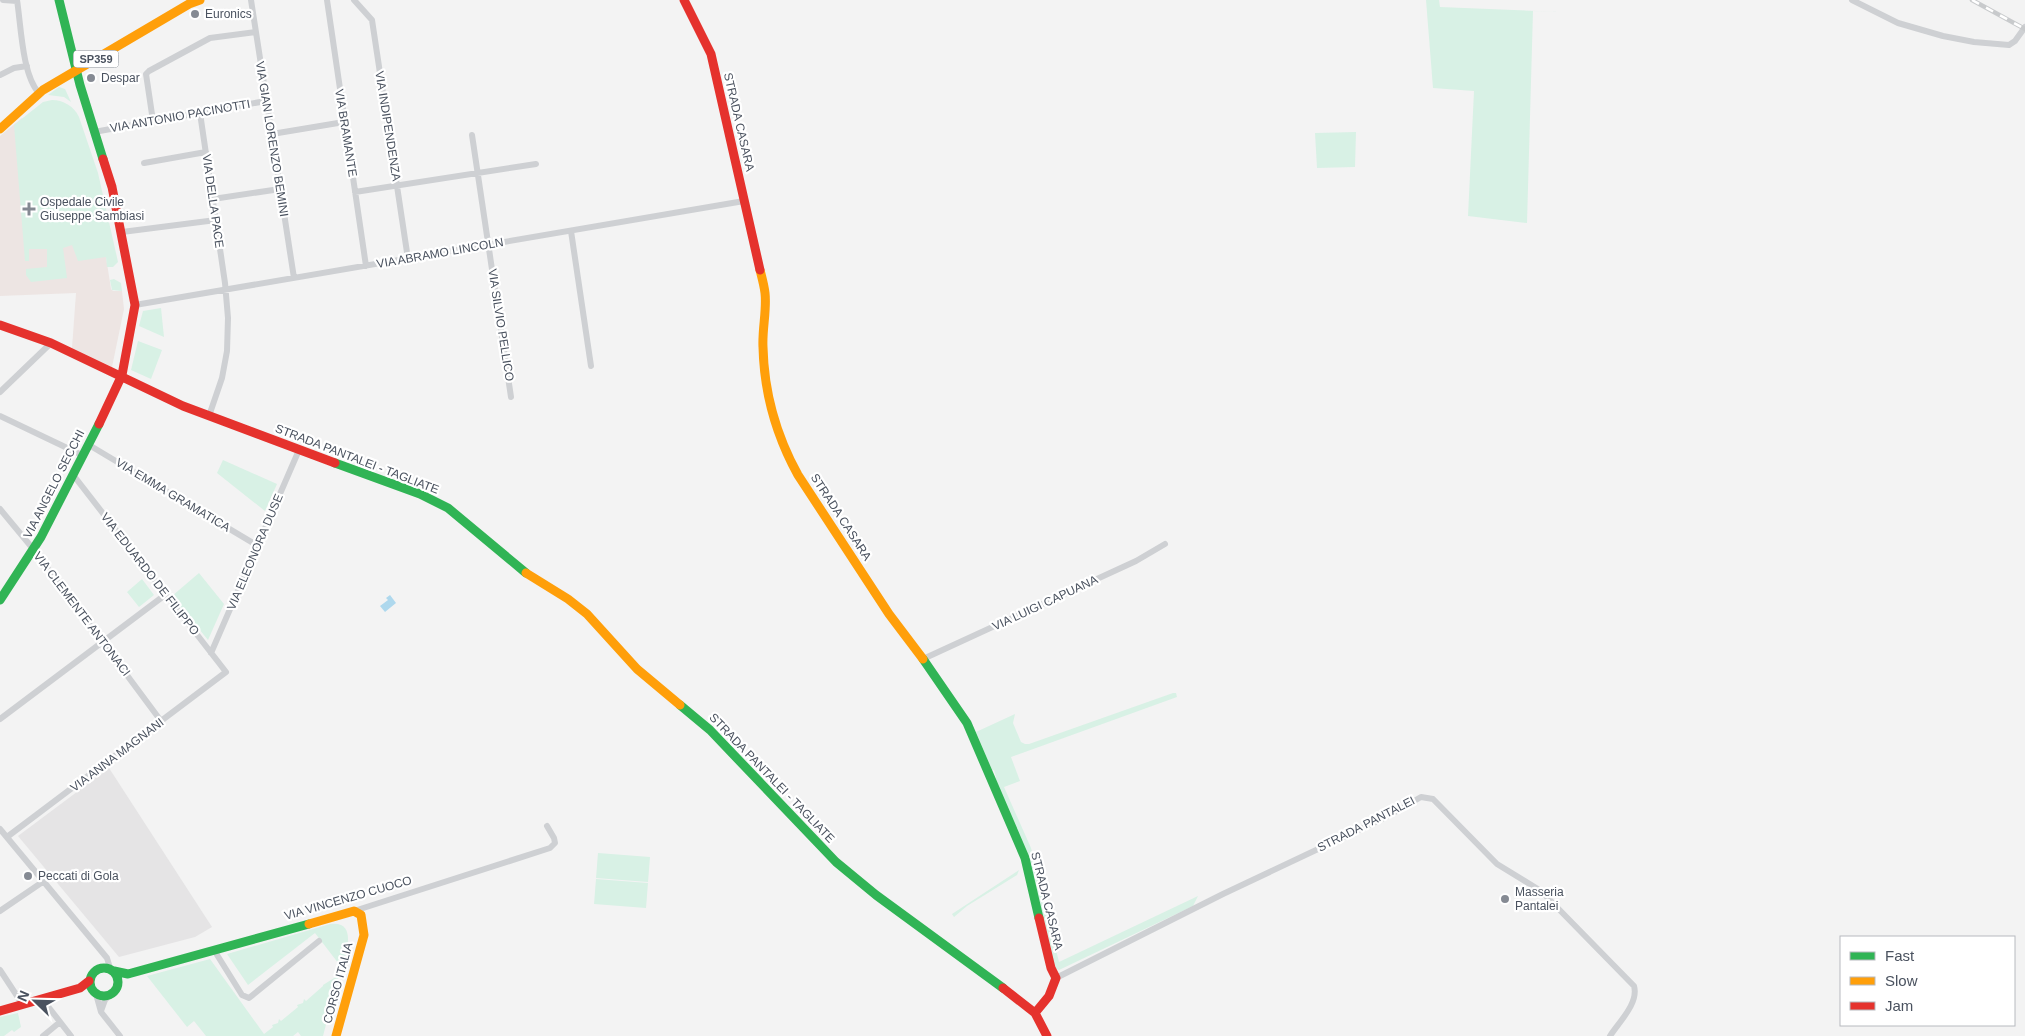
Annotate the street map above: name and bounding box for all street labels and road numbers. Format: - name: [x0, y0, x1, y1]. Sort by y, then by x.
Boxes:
- road number: SP359: [74, 51, 118, 68]
- street label: VIA GIAN LORENZO BEMINI: [253, 60, 291, 218]
- street label: VIA INDIPENDENZA: [372, 70, 404, 182]
- street label: STRADA CASARA: [721, 71, 757, 173]
- street label: VIA BRAMANTE: [332, 88, 360, 178]
- street label: VIA ANTONIO PACINOTTI: [109, 97, 251, 135]
- street label: VIA DELLA PACE: [199, 153, 227, 249]
- street label: VIA ABRAMO LINCOLN: [375, 235, 505, 271]
- street label: VIA SILVIO PELLICO: [485, 268, 517, 382]
- street label: STRADA PANTALEI - TAGLIATE: [273, 421, 441, 497]
- street label: VIA ANGELO SECCHI: [21, 427, 87, 541]
- street label: VIA EMMA GRAMATICA: [113, 455, 233, 535]
- street label: STRADA CASARA: [808, 471, 874, 563]
- street label: VIA ELEONORA DUSE: [224, 492, 286, 612]
- street label: VIA EDUARDO DE FILIPPO: [98, 510, 202, 638]
- street label: VIA CLEMENTE ANTONACI: [31, 549, 133, 679]
- street label: VIA LUIGI CAPUANA: [990, 572, 1100, 634]
- street label: STRADA PANTALEI - TAGLIATE: [706, 710, 838, 846]
- street label: VIA ANNA MAGNANI: [68, 715, 166, 795]
- street label: STRADA PANTALEI: [1315, 793, 1417, 855]
- street label: STRADA CASARA: [1028, 850, 1066, 952]
- street label: VIA VINCENZO CUOCO: [283, 873, 413, 923]
- street label: CORSO ITALIA: [320, 941, 356, 1025]

